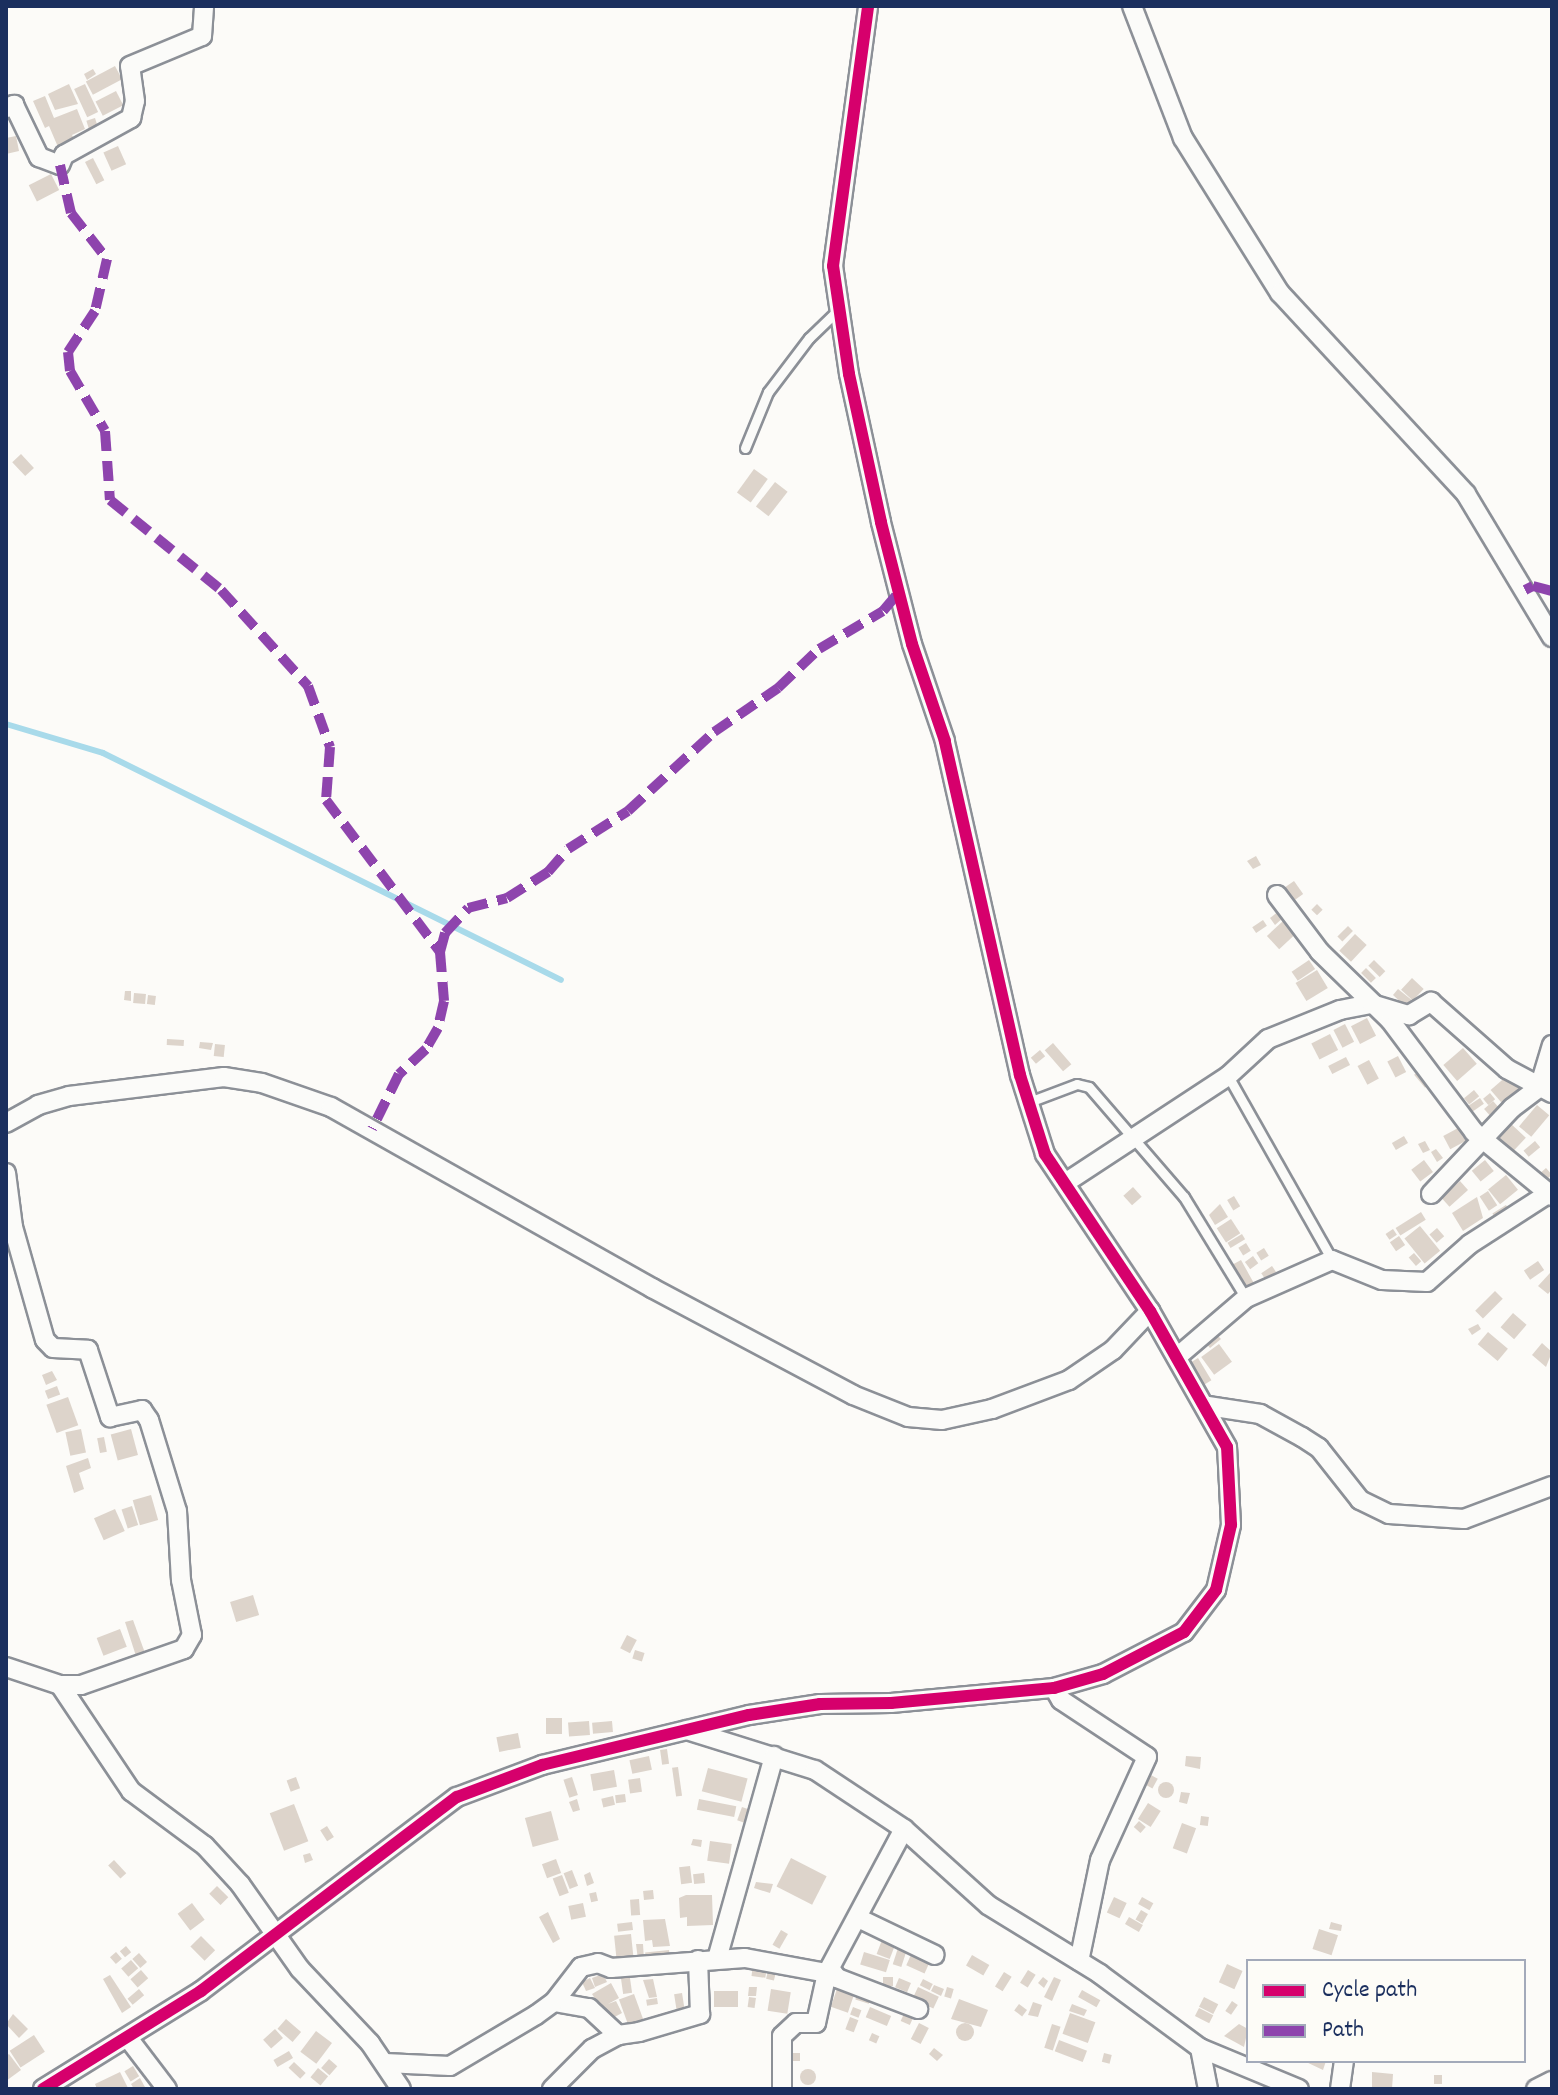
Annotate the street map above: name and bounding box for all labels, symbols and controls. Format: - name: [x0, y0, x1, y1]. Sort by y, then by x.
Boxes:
- legend: [1246, 1959, 1526, 2063]
- text: Cycle path: [1322, 1974, 1417, 2008]
- text: Path: [1322, 2014, 1364, 2048]

